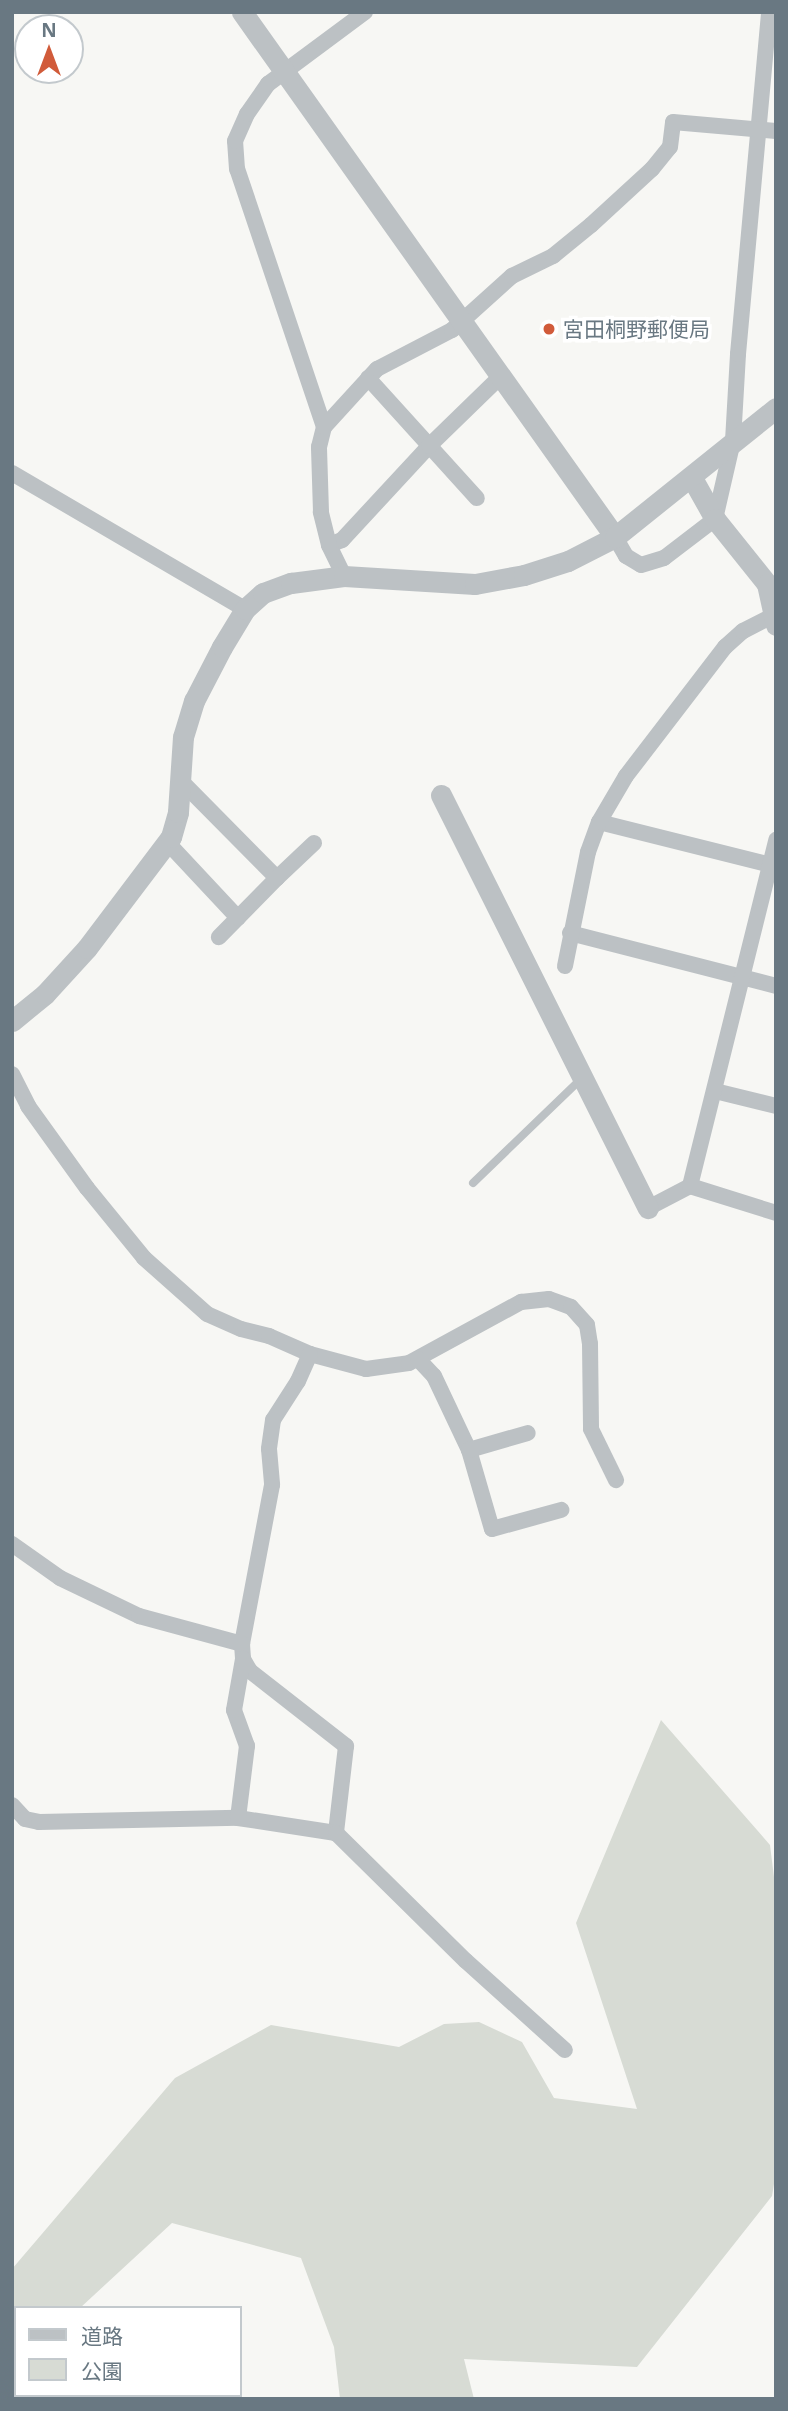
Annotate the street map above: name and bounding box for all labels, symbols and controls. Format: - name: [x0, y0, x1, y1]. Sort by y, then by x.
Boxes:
- north arrow: [14, 14, 84, 84]
- text: N: [41, 17, 57, 43]
- place label: 宮田桐野郵便局: [563, 316, 710, 342]
- marker: 宮田桐野郵便局: [541, 321, 557, 337]
- legend: [14, 2306, 242, 2397]
- text: 道路: [81, 2322, 123, 2350]
- text: 公園: [81, 2357, 123, 2385]

